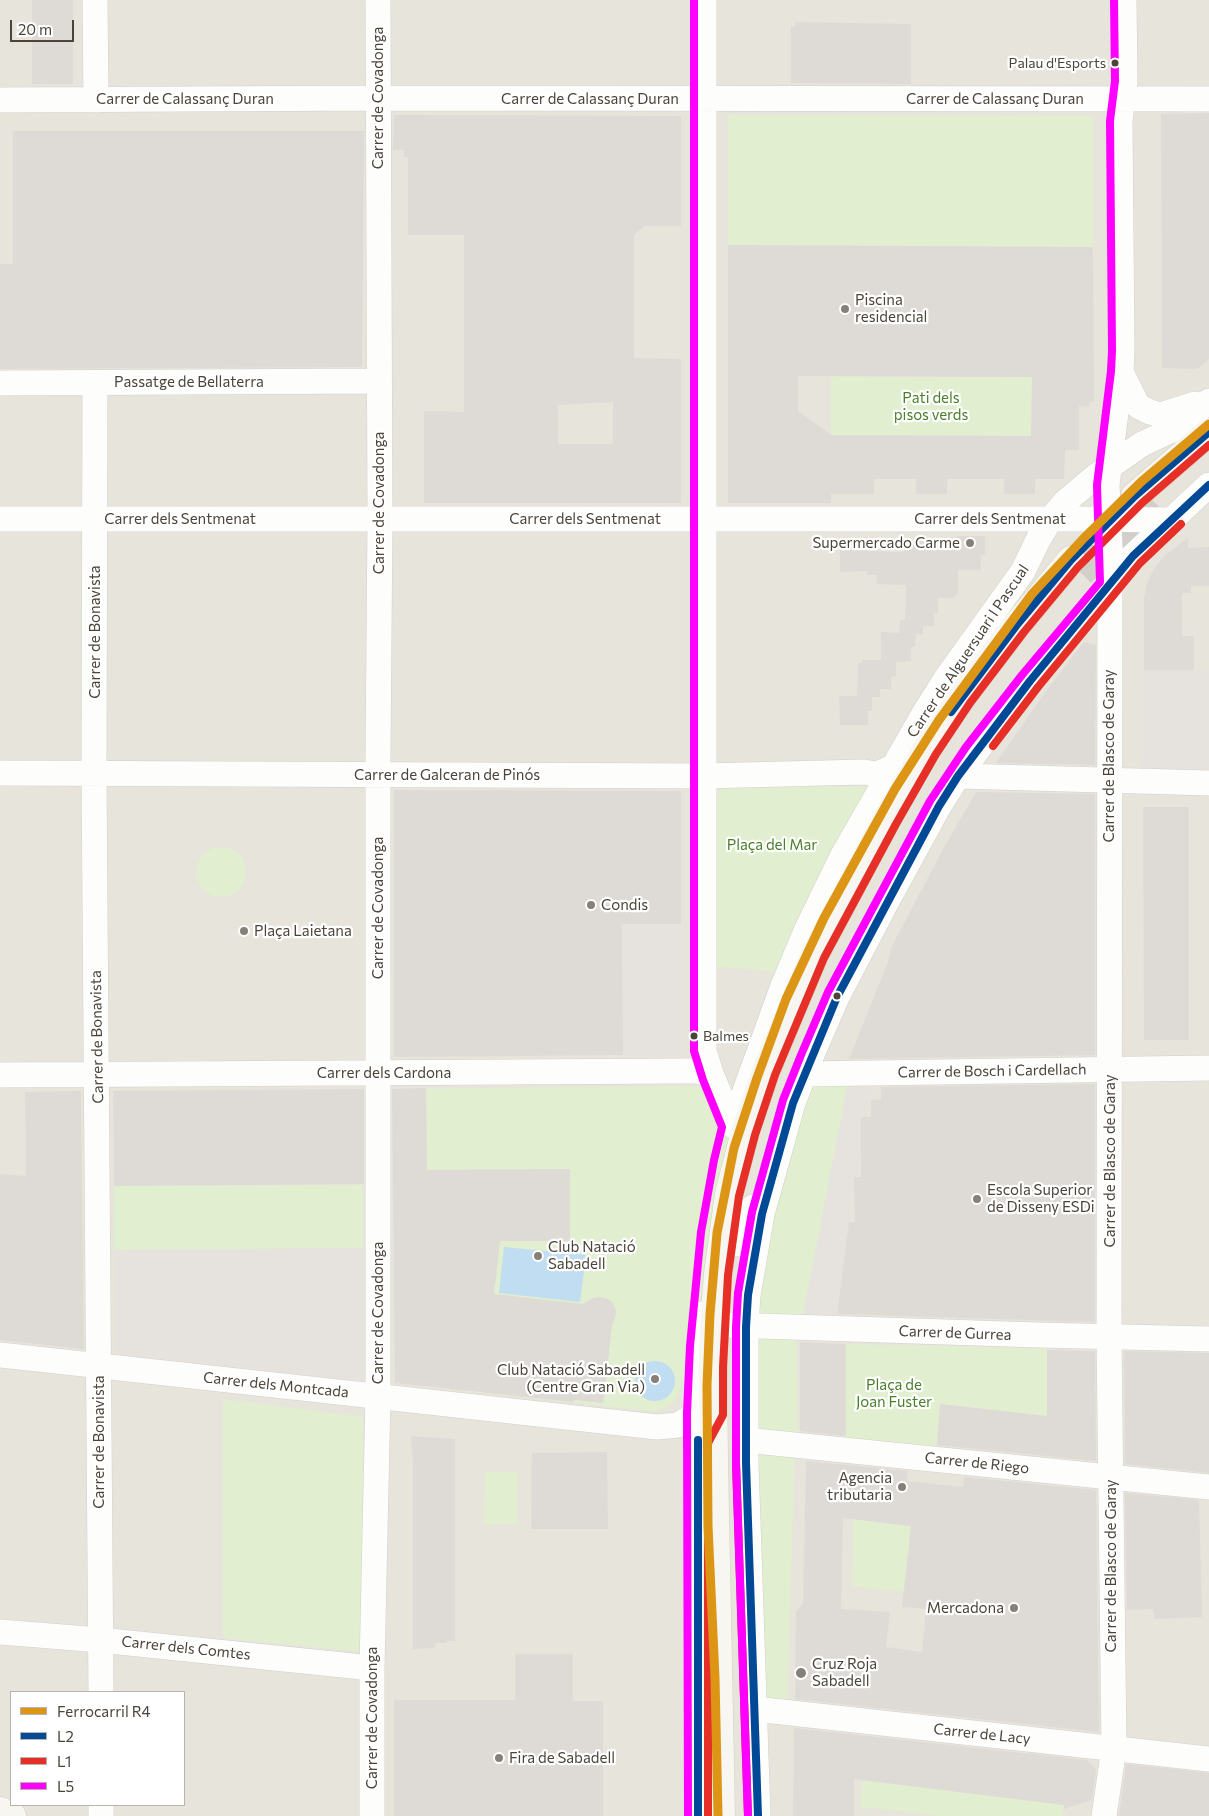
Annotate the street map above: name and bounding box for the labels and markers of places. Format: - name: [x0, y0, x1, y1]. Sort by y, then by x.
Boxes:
- place label: Palau d'Esports: [1009, 55, 1106, 71]
- marker: Palau d'Esports: [1110, 58, 1120, 68]
- place label: Piscina residencial: [855, 291, 927, 326]
- marker: Piscina residencial: [839, 303, 851, 315]
- place label: Supermercado Carme: [812, 534, 960, 552]
- marker: Supermercado Carme: [964, 537, 976, 549]
- place label: Condis: [601, 896, 648, 914]
- marker: Condis: [585, 899, 597, 911]
- place label: Plaça Laietana: [254, 922, 352, 940]
- marker: Plaça Laietana: [238, 925, 250, 937]
- unlabelled marker: [832, 991, 842, 1001]
- place label: Balmes: [703, 1028, 749, 1044]
- marker: Balmes: [689, 1031, 699, 1041]
- place label: Escola Superior de Disseny ESDi: [987, 1181, 1095, 1216]
- marker: Escola Superior de Disseny ESDi: [971, 1193, 983, 1205]
- place label: Club Natació Sabadell: [548, 1238, 636, 1273]
- marker: Club Natació Sabadell: [532, 1250, 544, 1262]
- place label: Club Natació Sabadell (Centre Gran Via): [497, 1361, 645, 1396]
- marker: Club Natació Sabadell (Centre Gran Via): [649, 1373, 661, 1385]
- place label: Agencia tributaria: [827, 1469, 892, 1504]
- marker: Agencia tributaria: [896, 1481, 908, 1493]
- place label: Mercadona: [927, 1599, 1004, 1617]
- marker: Mercadona: [1008, 1602, 1020, 1614]
- place label: Cruz Roja Sabadell: [812, 1655, 877, 1690]
- marker: Cruz Roja Sabadell: [794, 1666, 808, 1680]
- place label: Fira de Sabadell: [509, 1749, 615, 1767]
- marker: Fira de Sabadell: [493, 1752, 505, 1764]

